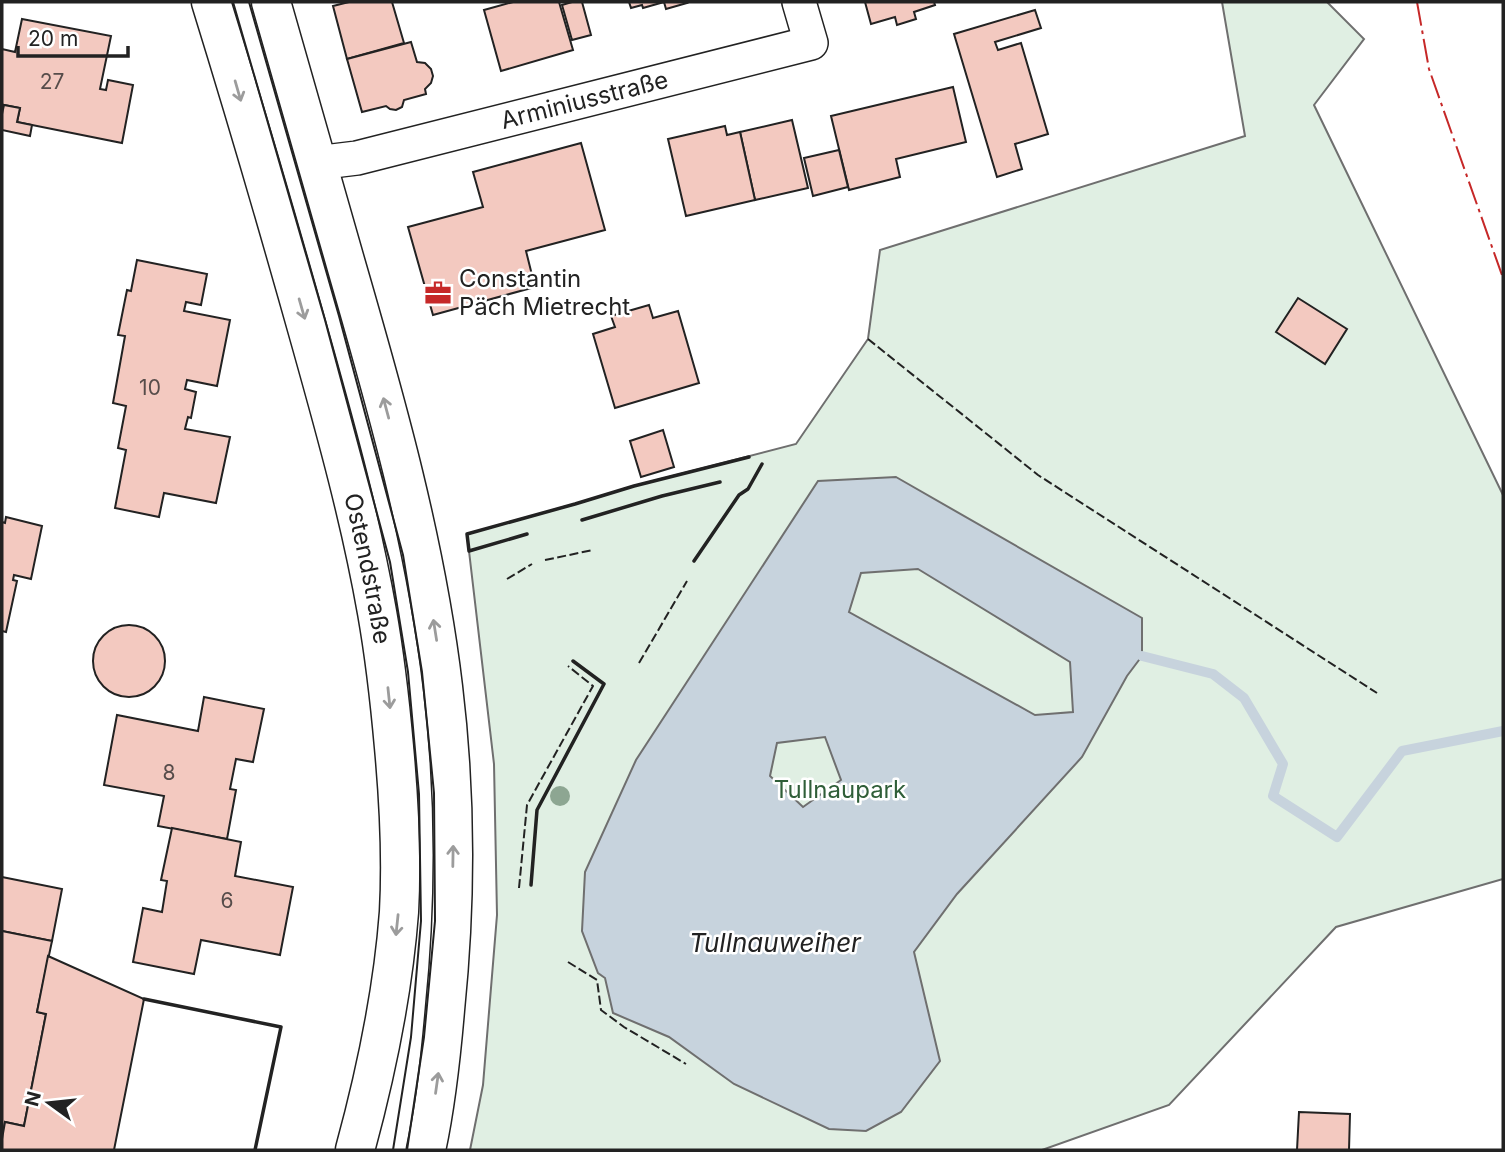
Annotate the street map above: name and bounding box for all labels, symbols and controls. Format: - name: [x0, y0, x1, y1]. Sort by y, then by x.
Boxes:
- scale bar: [18, 14, 128, 58]
- text: 20 m: [28, 26, 78, 51]
- street label: Arminiusstraße: [498, 65, 671, 135]
- house number: 27: [40, 69, 64, 94]
- one-way arrow: [232, 79, 245, 101]
- place label: Constantin Päch Mietrecht: [459, 264, 630, 321]
- office icon: Constantin Päch Mietrecht: [423, 278, 453, 308]
- one-way arrow: [296, 298, 309, 320]
- house number: 10: [139, 375, 161, 400]
- one-way arrow: [379, 397, 392, 419]
- street label: Ostendstraße: [338, 490, 397, 646]
- one-way arrow: [428, 619, 441, 642]
- one-way arrow: [383, 686, 396, 709]
- house number: 8: [163, 760, 176, 785]
- park label: Tullnaupark: [774, 775, 906, 804]
- one-way arrow: [446, 845, 460, 868]
- house number: 6: [220, 888, 234, 913]
- one-way arrow: [390, 913, 403, 936]
- water label: Tullnauweiher: [689, 927, 862, 958]
- north arrow: [14, 1068, 84, 1138]
- one-way arrow: [431, 1072, 444, 1095]
- text: N: [20, 1089, 46, 1109]

